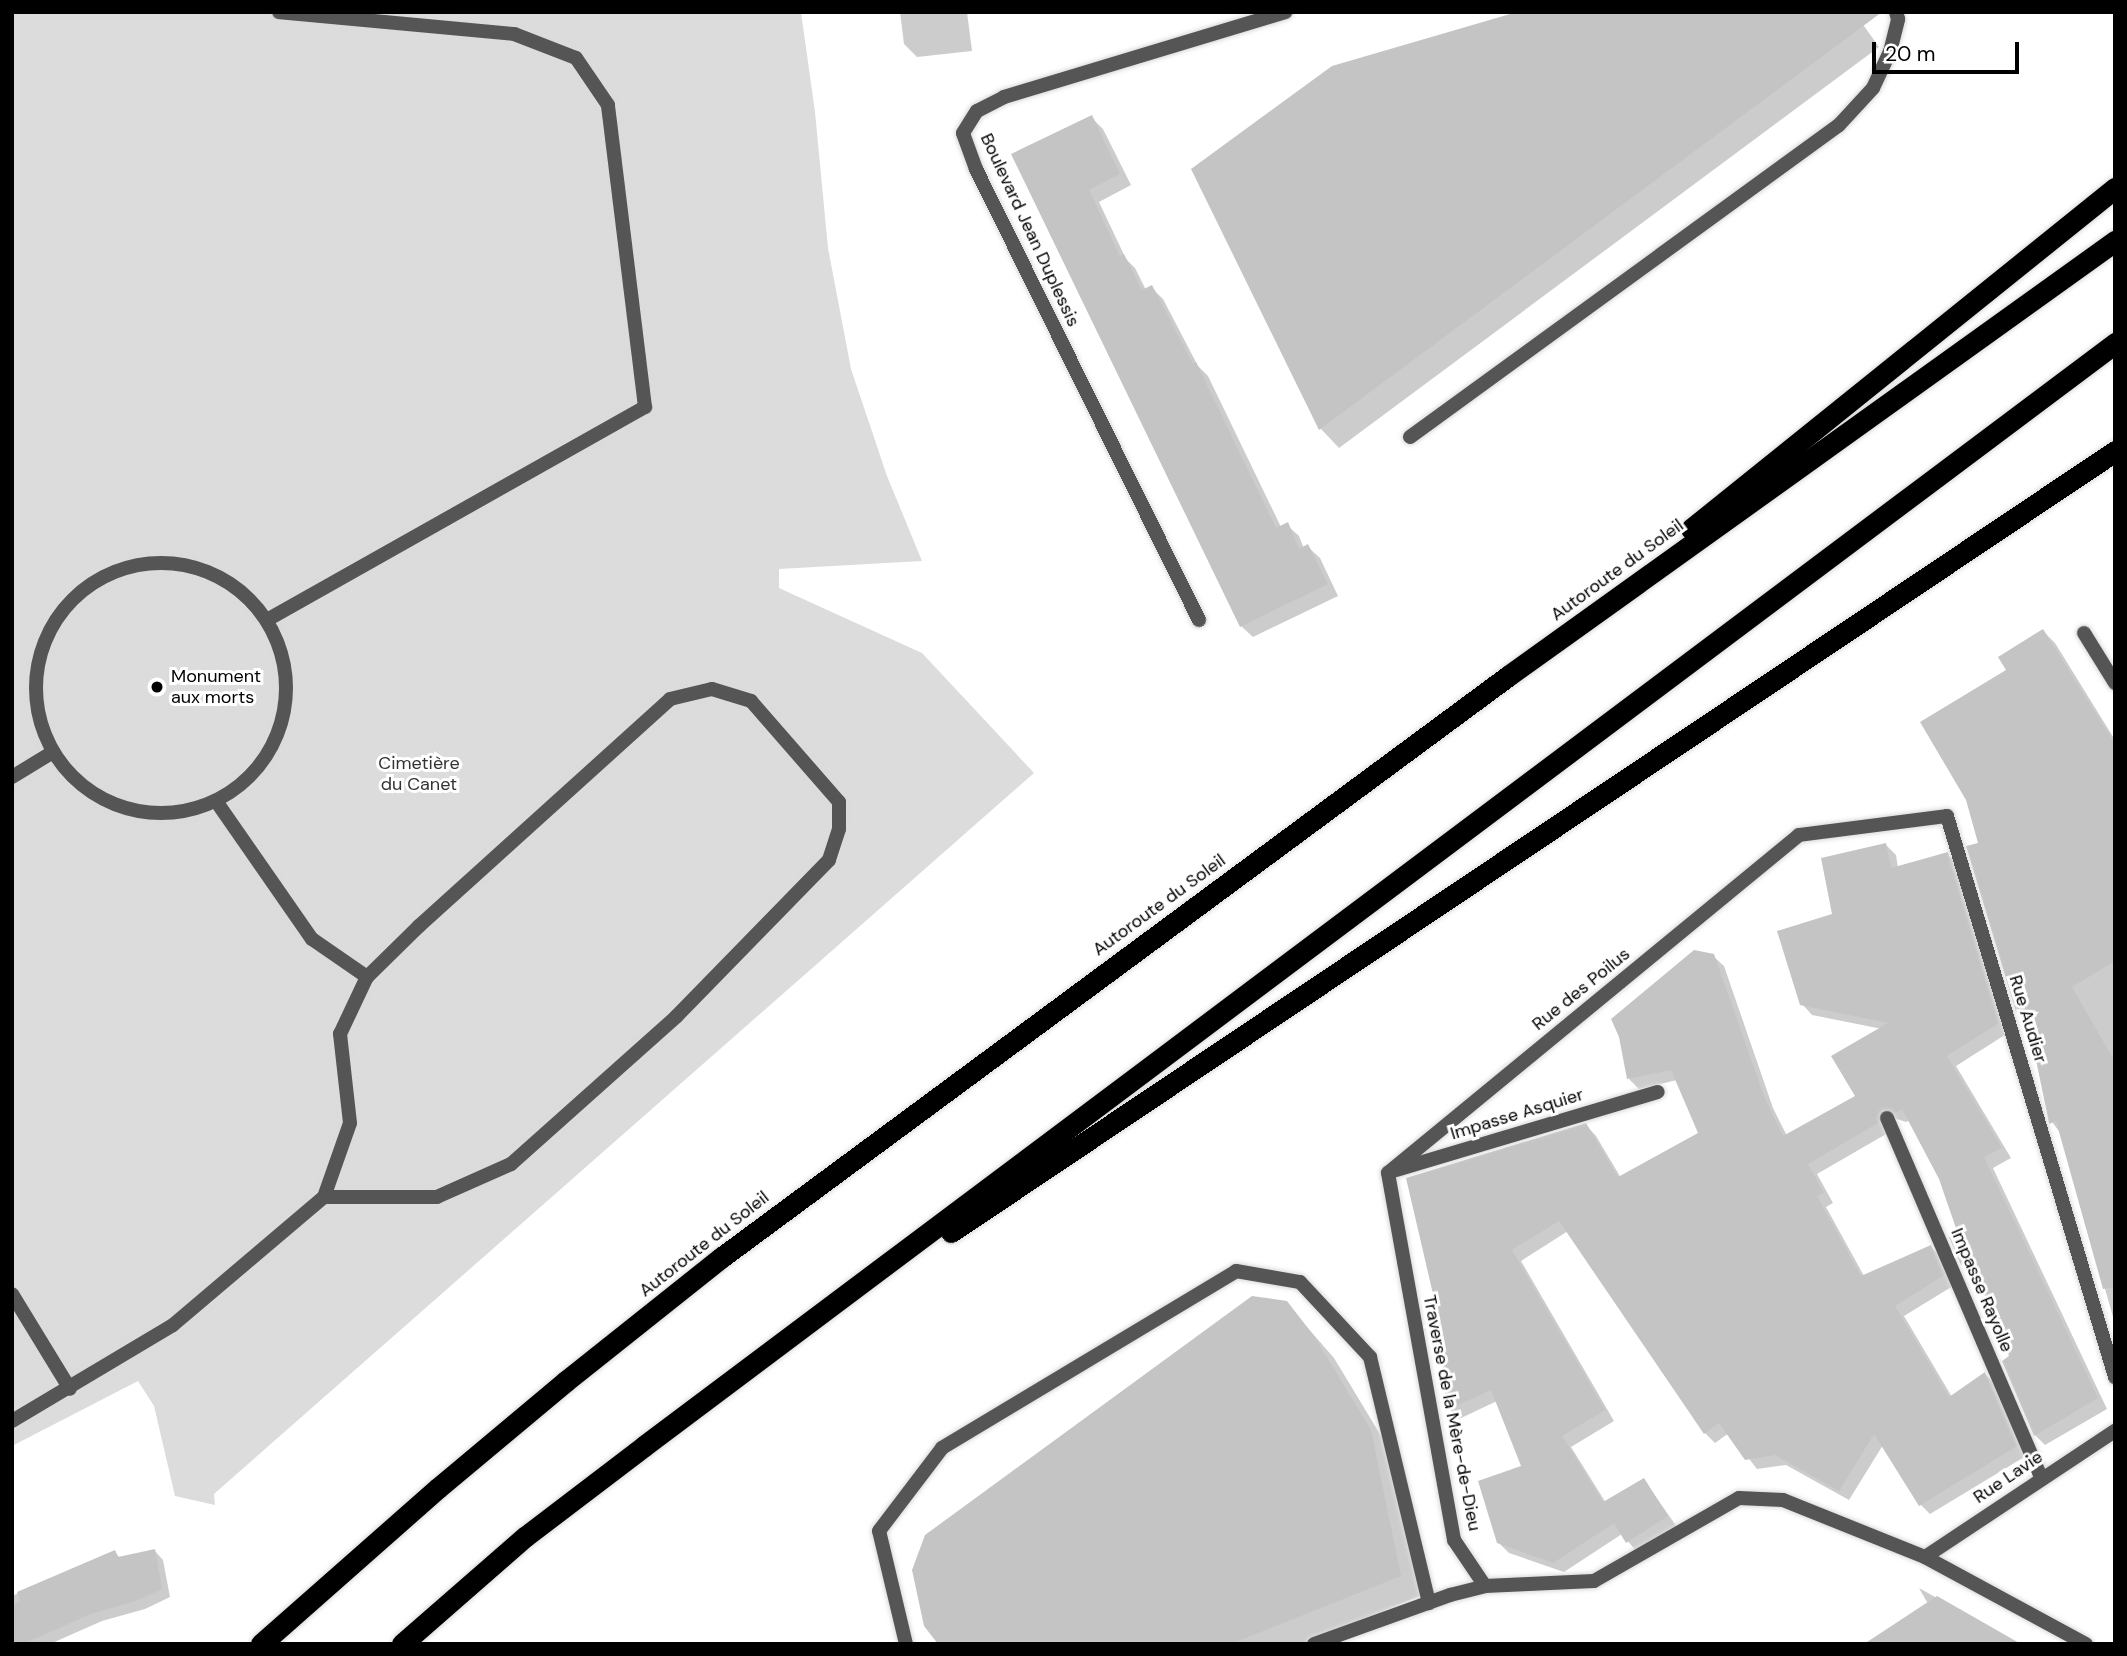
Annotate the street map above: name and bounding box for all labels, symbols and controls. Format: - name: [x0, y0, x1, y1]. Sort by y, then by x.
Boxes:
- scale bar: [1875, 28, 2022, 72]
- text: 20 m: [1885, 40, 1936, 68]
- street label: Boulevard Jean Duplessis: [976, 130, 1084, 330]
- street label: Autoroute du Soleil: [1546, 515, 1688, 625]
- place label: Monument aux morts: [171, 666, 261, 708]
- marker: Monument aux morts: [149, 679, 165, 695]
- park label: Cimetière du Canet: [378, 753, 460, 796]
- street label: Autoroute du Soleil: [1088, 850, 1230, 960]
- street label: Rue des Poilus: [1528, 943, 1634, 1035]
- street label: Rue Audier: [2004, 973, 2052, 1065]
- street label: Impasse Asquier: [1448, 1083, 1586, 1145]
- street label: Autoroute du Soleil: [635, 1187, 773, 1301]
- street label: Impasse Rayolle: [1946, 1225, 2018, 1355]
- street label: Traverse de la Mère-de-Dieu: [1418, 1293, 1486, 1533]
- street label: Rue Lavie: [1969, 1446, 2047, 1508]

